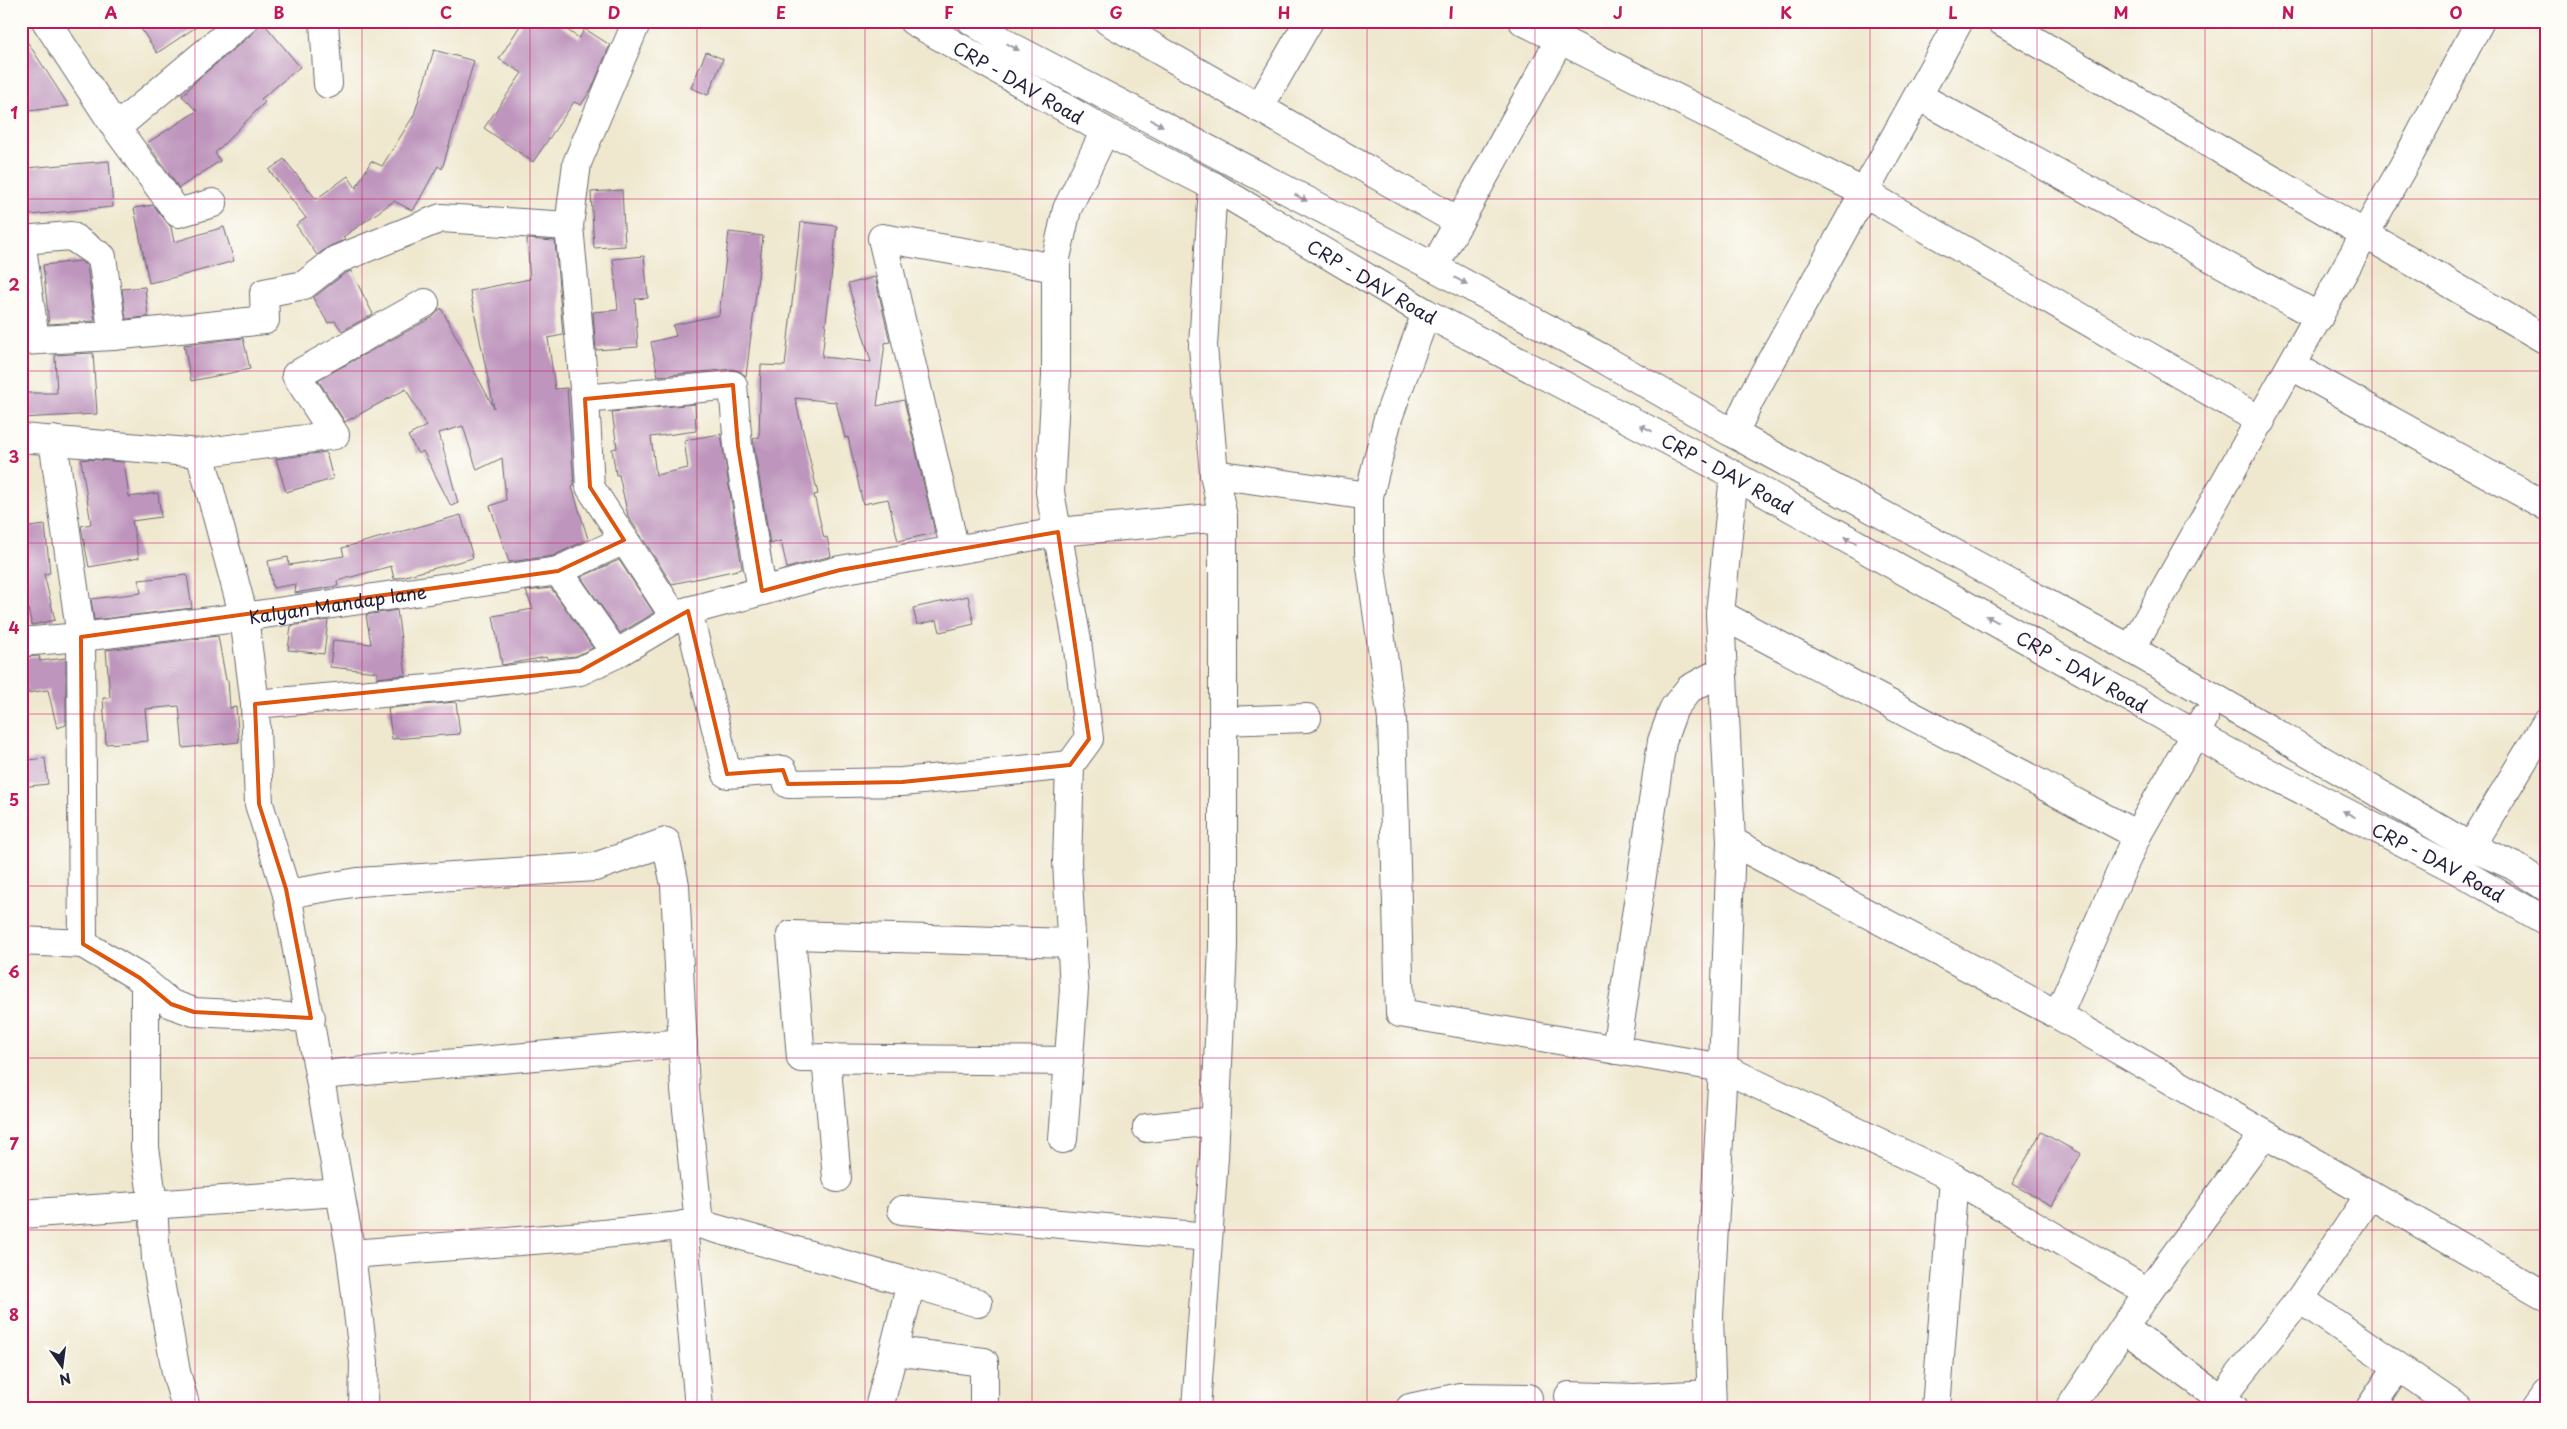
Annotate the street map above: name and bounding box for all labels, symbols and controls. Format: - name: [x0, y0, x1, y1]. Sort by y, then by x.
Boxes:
- text: A: [105, 0, 118, 24]
- text: B: [274, 0, 285, 24]
- text: C: [440, 0, 452, 24]
- text: D: [608, 0, 620, 24]
- text: E: [776, 0, 786, 24]
- text: F: [944, 0, 954, 24]
- text: G: [1109, 0, 1123, 24]
- text: H: [1278, 0, 1290, 24]
- text: I: [1448, 0, 1454, 24]
- text: J: [1613, 0, 1623, 24]
- text: K: [1780, 0, 1792, 24]
- text: L: [1948, 0, 1958, 24]
- text: M: [2113, 0, 2129, 24]
- text: N: [2282, 0, 2294, 24]
- text: O: [2450, 0, 2463, 24]
- street label: CRP - DAV Road: [948, 33, 1089, 130]
- one-way arrow: [1006, 43, 1021, 51]
- text: 1: [10, 100, 18, 124]
- one-way arrow: [1150, 118, 1164, 127]
- one-way arrow: [1294, 194, 1308, 202]
- street label: CRP - DAV Road: [1302, 232, 1442, 330]
- text: 2: [8, 272, 20, 296]
- one-way arrow: [1454, 277, 1467, 286]
- one-way arrow: [1638, 424, 1653, 432]
- street label: CRP - DAV Road: [1657, 426, 1799, 520]
- text: 3: [9, 444, 19, 468]
- one-way arrow: [1842, 536, 1857, 544]
- street label: Kalyan Mandap lane: [247, 577, 428, 630]
- text: 4: [9, 615, 20, 639]
- one-way arrow: [1984, 615, 1999, 623]
- street label: CRP - DAV Road: [2012, 623, 2153, 718]
- text: 5: [9, 787, 19, 811]
- one-way arrow: [2342, 810, 2356, 818]
- street label: CRP - DAV Road: [2367, 815, 2510, 908]
- text: 6: [8, 959, 20, 983]
- text: 7: [9, 1131, 19, 1155]
- text: 8: [9, 1302, 19, 1326]
- north arrow: [38, 1342, 88, 1392]
- text: N: [57, 1368, 73, 1391]

